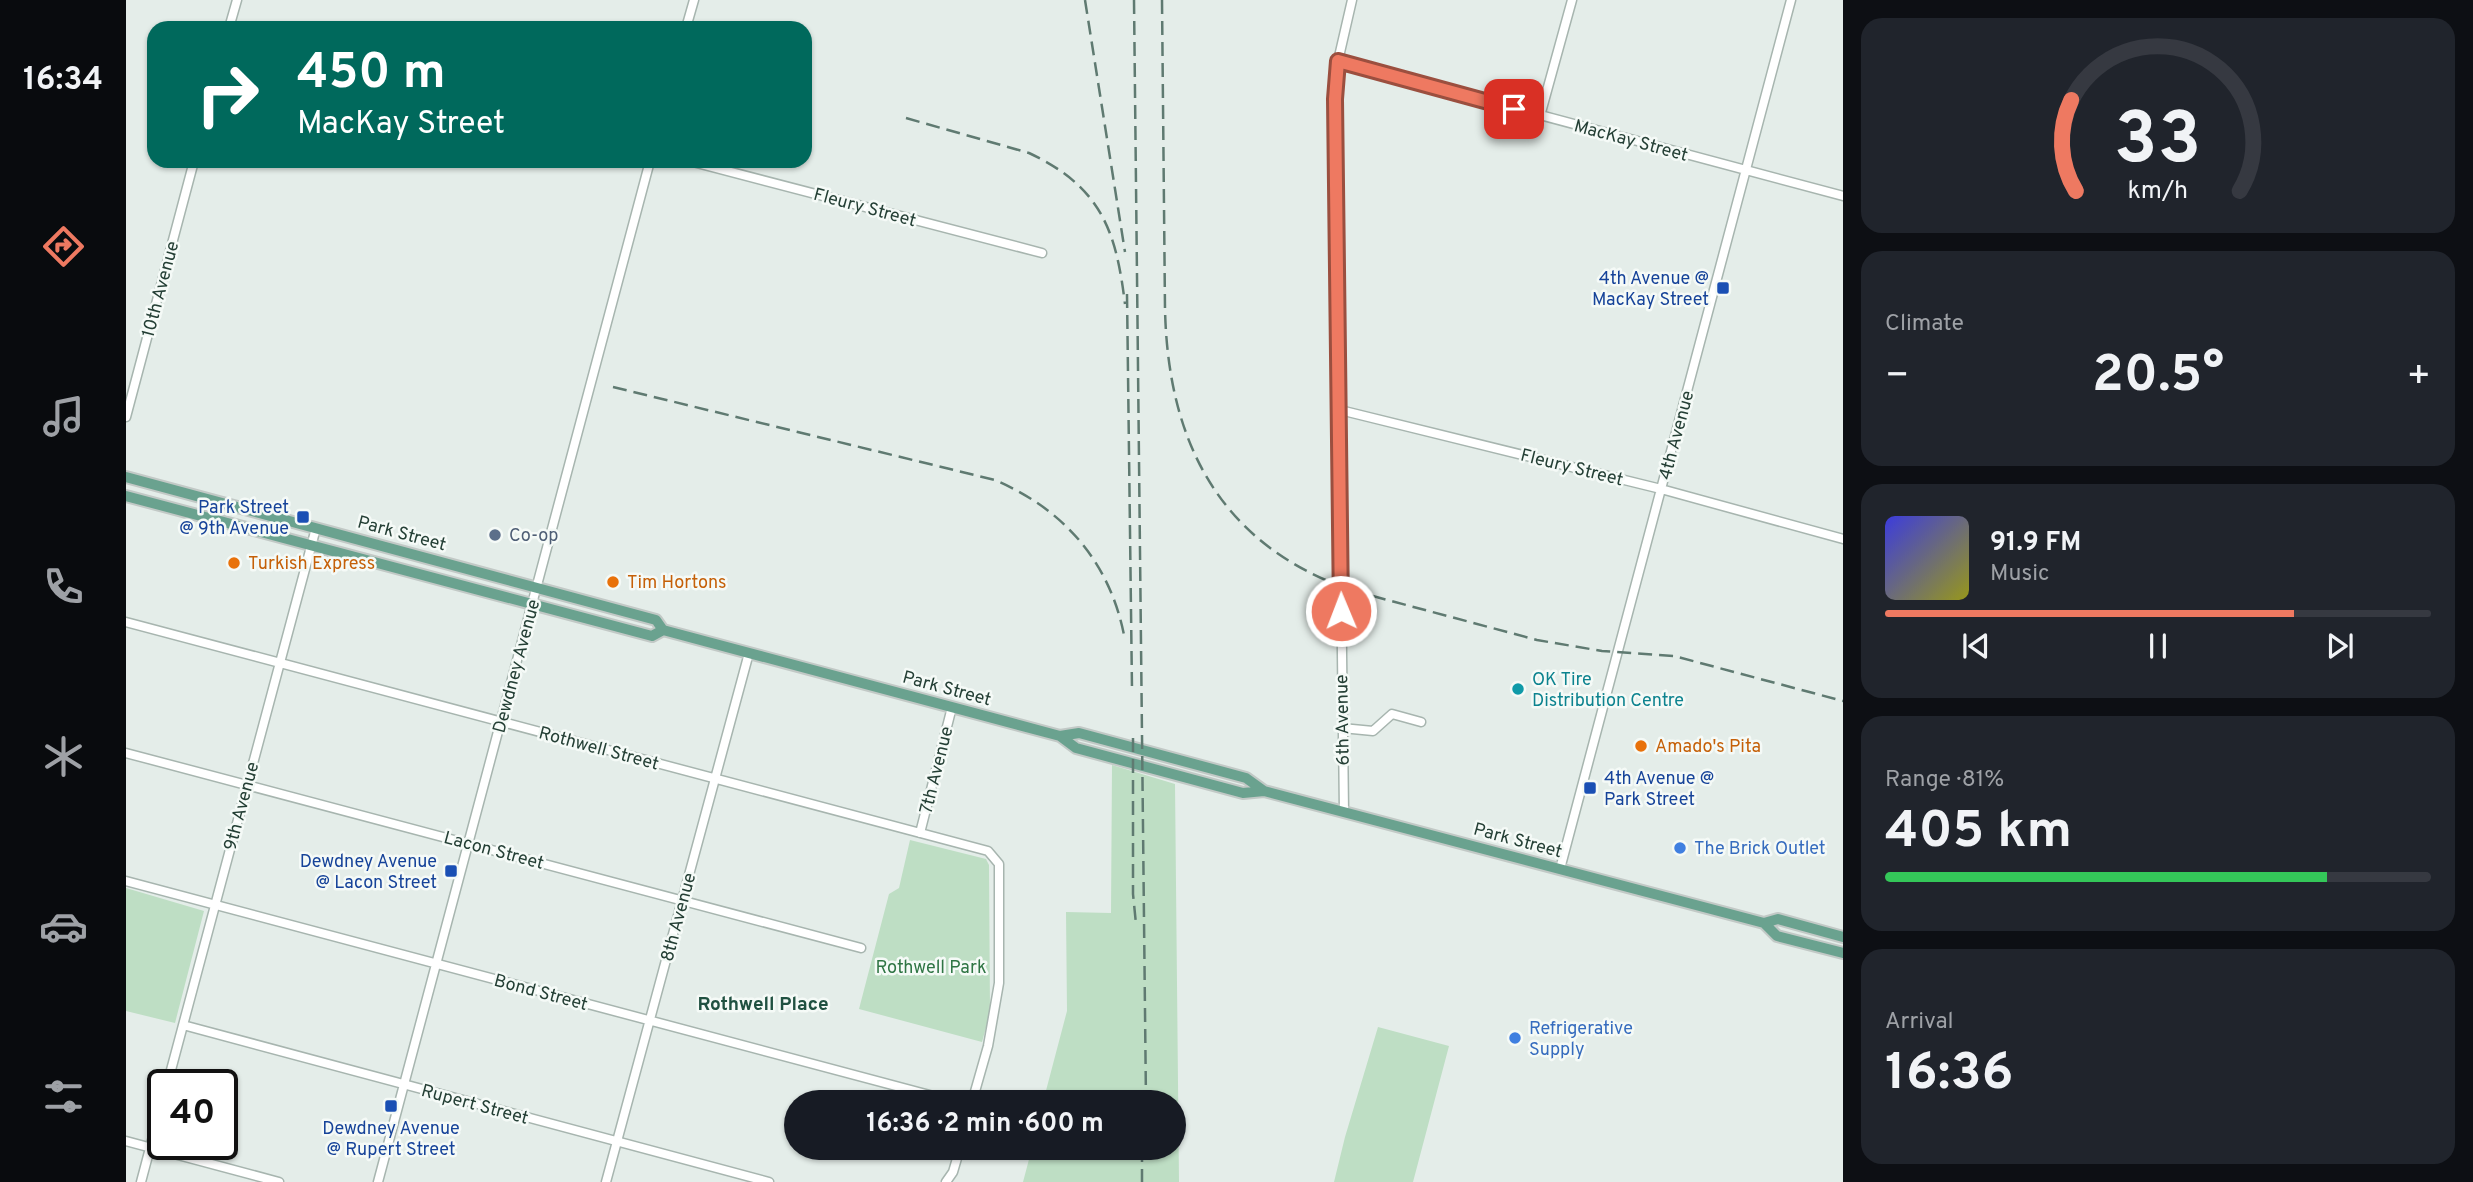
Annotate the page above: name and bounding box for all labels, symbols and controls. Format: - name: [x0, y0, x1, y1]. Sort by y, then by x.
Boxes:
- text: 450 m: [297, 44, 446, 106]
- icon: right: [182, 49, 273, 140]
- text: 16:34: [23, 61, 103, 101]
- pin: [1484, 79, 1544, 139]
- icon: arrive: [1495, 90, 1533, 128]
- text: 33: [2114, 98, 2202, 190]
- text: MacKay Street: [297, 105, 505, 145]
- street label: MacKay Street: [1571, 115, 1690, 168]
- text: km/h: [2128, 176, 2188, 208]
- street label: Fleury Street: [811, 184, 918, 233]
- icon: directions: [39, 222, 88, 271]
- street label: 10th Avenue: [138, 239, 185, 340]
- place label: 4th Avenue @ MacKay Street: [1592, 268, 1709, 312]
- marker: 4th Avenue @ MacKay Street: [1715, 280, 1731, 296]
- text: Climate: [1885, 310, 1964, 339]
- text: 20.5°: [2092, 344, 2224, 410]
- text: −: [1885, 353, 1910, 402]
- text: +: [2406, 353, 2431, 402]
- street label: 4th Avenue: [1655, 388, 1700, 483]
- icon: music: [39, 392, 88, 441]
- street label: Fleury Street: [1518, 445, 1625, 492]
- place label: Park Street @ 9th Avenue: [179, 497, 289, 541]
- marker: Park Street @ 9th Avenue: [295, 509, 311, 525]
- street label: Park Street: [355, 512, 449, 557]
- place label: Co-op: [509, 525, 558, 548]
- marker: Co-op: [487, 527, 503, 543]
- text: 91.9 FM: [1990, 527, 2081, 560]
- place label: Turkish Express: [248, 553, 375, 576]
- marker: Turkish Express: [226, 555, 242, 571]
- text: Music: [1990, 560, 2050, 589]
- icon: phone: [39, 562, 88, 611]
- place label: Tim Hortons: [627, 572, 727, 595]
- marker: Tim Hortons: [605, 574, 621, 590]
- position arrow: [1304, 574, 1378, 648]
- street label: Dewdney Avenue: [489, 597, 546, 736]
- icon: previous: [1957, 627, 1995, 665]
- icon: pause: [2139, 627, 2177, 665]
- icon: next: [2321, 627, 2359, 665]
- street label: Park Street: [900, 667, 994, 712]
- place label: OK Tire Distribution Centre: [1532, 669, 1684, 713]
- street label: 6th Avenue: [1331, 674, 1356, 766]
- marker: OK Tire Distribution Centre: [1510, 681, 1526, 697]
- street label: Rothwell Street: [536, 722, 661, 777]
- street label: 7th Avenue: [916, 724, 959, 816]
- icon: climate: [39, 732, 88, 781]
- place label: Amado's Pita: [1655, 736, 1761, 759]
- marker: Amado's Pita: [1633, 738, 1649, 754]
- street label: 9th Avenue: [220, 759, 265, 853]
- text: Range · 81%: [1885, 766, 2004, 795]
- place label: 4th Avenue @ Park Street: [1604, 768, 1714, 812]
- marker: 4th Avenue @ Park Street: [1582, 780, 1598, 796]
- text: 405 km: [1885, 800, 2072, 866]
- street label: Park Street: [1471, 819, 1565, 864]
- street label: Lacon Street: [441, 827, 546, 876]
- place label: The Brick Outlet: [1694, 838, 1826, 861]
- marker: The Brick Outlet: [1672, 840, 1688, 856]
- place label: Dewdney Avenue @ Lacon Street: [300, 851, 437, 895]
- marker: Dewdney Avenue @ Lacon Street: [443, 863, 459, 879]
- street label: 8th Avenue: [657, 870, 702, 964]
- icon: car: [39, 902, 88, 951]
- park label: Rothwell Park: [876, 957, 986, 980]
- street label: Bond Street: [491, 970, 590, 1017]
- district label: Rothwell Place: [698, 993, 829, 1017]
- text: Arrival: [1885, 1008, 1954, 1037]
- place label: Refrigerative Supply: [1529, 1018, 1633, 1062]
- marker: Refrigerative Supply: [1507, 1030, 1523, 1046]
- text: 16:36: [1885, 1042, 2014, 1108]
- speed limit sign: 40: [147, 1069, 238, 1160]
- icon: filters: [39, 1072, 88, 1121]
- street label: Rupert Street: [418, 1080, 531, 1131]
- marker: Dewdney Avenue @ Rupert Street: [383, 1098, 399, 1114]
- text: 16:36 · 2 min · 600 m: [866, 1108, 1104, 1141]
- place label: Dewdney Avenue @ Rupert Street: [322, 1118, 460, 1162]

